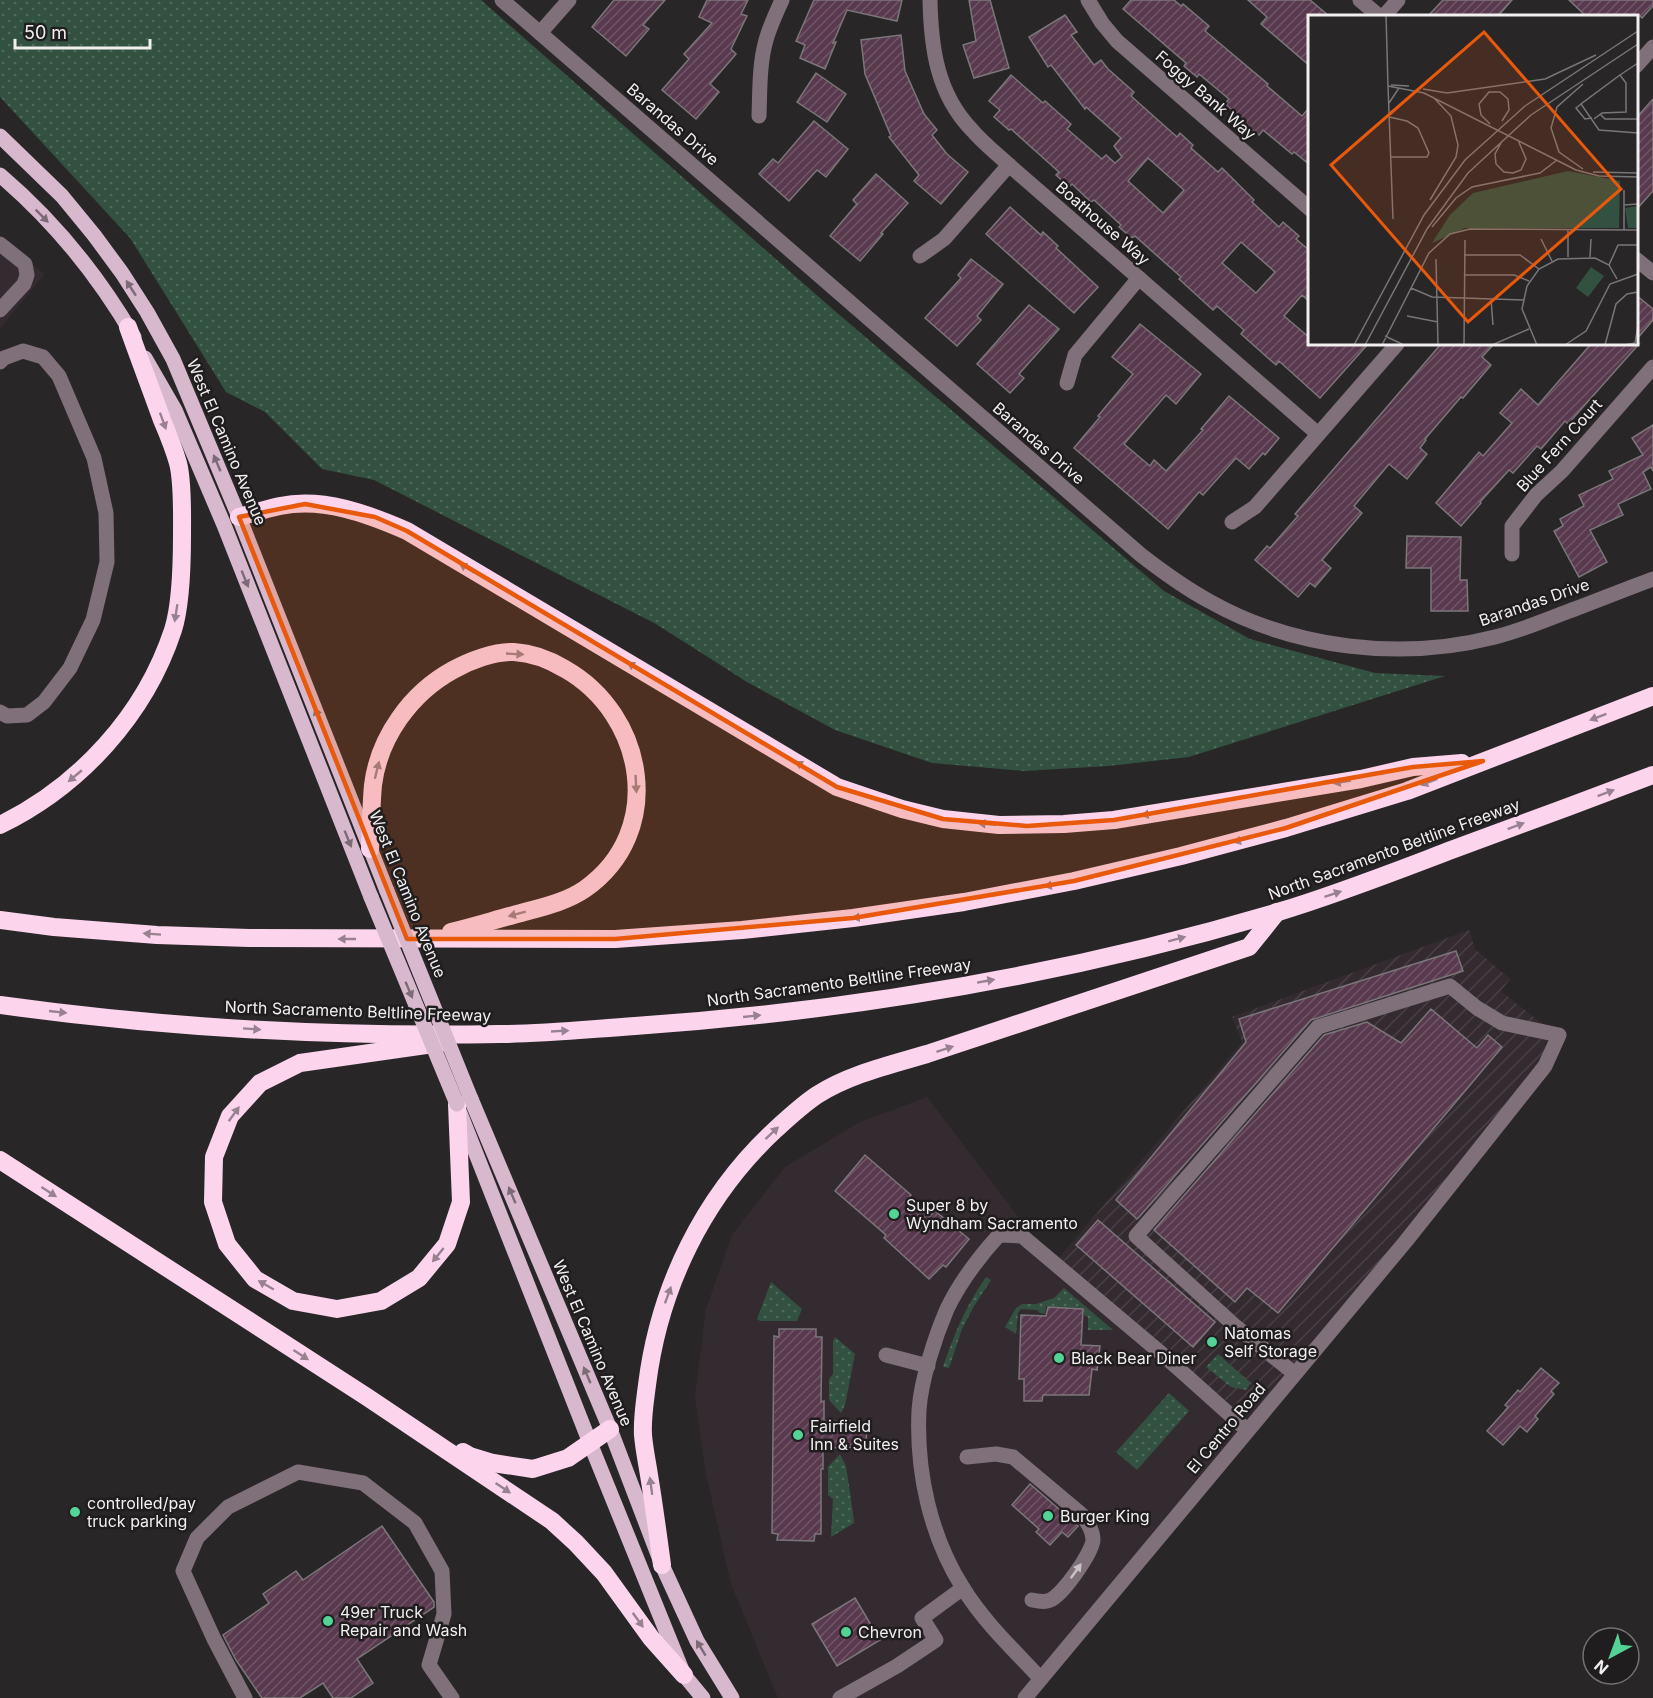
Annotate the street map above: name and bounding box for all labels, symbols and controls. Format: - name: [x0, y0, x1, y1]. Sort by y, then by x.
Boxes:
- scale bar: [15, 12, 150, 50]
- inset map: [1308, 15, 1638, 345]
- text: 50 m: [24, 22, 67, 43]
- street label: Foggy Bank Way: [1152, 46, 1260, 144]
- street label: Barandas Drive: [623, 79, 723, 169]
- street label: Boathouse Way: [1052, 177, 1154, 269]
- one-way arrow: [35, 208, 49, 223]
- one-way arrow: [126, 280, 137, 296]
- street label: West El Camino Avenue: [183, 356, 271, 528]
- street label: Blue Fern Court: [1512, 394, 1606, 496]
- street label: Barandas Drive: [989, 398, 1089, 488]
- one-way arrow: [158, 412, 168, 430]
- one-way arrow: [212, 453, 222, 471]
- one-way arrow: [458, 563, 475, 573]
- one-way arrow: [240, 571, 250, 589]
- street label: Barandas Drive: [1476, 574, 1592, 630]
- one-way arrow: [171, 603, 180, 622]
- one-way arrow: [506, 649, 525, 658]
- one-way arrow: [627, 662, 643, 673]
- one-way arrow: [313, 707, 323, 725]
- one-way arrow: [1589, 713, 1607, 722]
- one-way arrow: [372, 761, 382, 779]
- one-way arrow: [795, 761, 811, 772]
- one-way arrow: [67, 769, 83, 782]
- one-way arrow: [632, 775, 641, 794]
- one-way arrow: [1333, 777, 1352, 786]
- one-way arrow: [1419, 777, 1437, 787]
- one-way arrow: [1597, 787, 1615, 797]
- street label: North Sacramento Beltline Freeway: [1265, 794, 1523, 904]
- street label: West El Camino Avenue: [365, 807, 451, 981]
- one-way arrow: [1140, 810, 1159, 819]
- one-way arrow: [977, 819, 996, 829]
- one-way arrow: [1507, 821, 1525, 831]
- one-way arrow: [344, 830, 353, 848]
- one-way arrow: [1233, 836, 1251, 845]
- one-way arrow: [1043, 881, 1062, 890]
- one-way arrow: [1324, 889, 1342, 898]
- one-way arrow: [508, 910, 526, 919]
- one-way arrow: [851, 912, 870, 921]
- one-way arrow: [143, 930, 162, 939]
- one-way arrow: [338, 934, 357, 944]
- one-way arrow: [1168, 934, 1186, 944]
- street label: North Sacramento Beltline Freeway: [706, 954, 972, 1010]
- one-way arrow: [977, 977, 996, 986]
- one-way arrow: [404, 981, 414, 999]
- street label: North Sacramento Beltline Freeway: [224, 996, 492, 1026]
- one-way arrow: [49, 1007, 68, 1017]
- one-way arrow: [742, 1011, 761, 1021]
- one-way arrow: [243, 1025, 262, 1034]
- one-way arrow: [551, 1026, 570, 1036]
- one-way arrow: [936, 1043, 954, 1053]
- one-way arrow: [228, 1106, 240, 1122]
- one-way arrow: [765, 1126, 779, 1140]
- one-way arrow: [41, 1186, 57, 1197]
- one-way arrow: [507, 1187, 516, 1204]
- place label: Super 8 by Wyndham Sacramento: [906, 1195, 1078, 1233]
- marker: Super 8 by Wyndham Sacramento: [887, 1207, 901, 1221]
- one-way arrow: [432, 1247, 445, 1262]
- street label: West El Camino Avenue: [549, 1257, 637, 1429]
- one-way arrow: [257, 1280, 274, 1290]
- one-way arrow: [664, 1286, 673, 1304]
- place label: Natomas Self Storage: [1224, 1323, 1317, 1361]
- marker: Natomas Self Storage: [1205, 1335, 1219, 1349]
- place label: Black Bear Diner: [1071, 1348, 1196, 1368]
- one-way arrow: [293, 1349, 309, 1360]
- marker: Black Bear Diner: [1052, 1351, 1066, 1365]
- one-way arrow: [582, 1366, 591, 1384]
- street label: El Centro Road: [1182, 1379, 1270, 1477]
- place label: Fairfield Inn & Suites: [810, 1416, 899, 1454]
- marker: Fairfield Inn & Suites: [791, 1428, 805, 1442]
- one-way arrow: [646, 1477, 655, 1496]
- one-way arrow: [495, 1483, 511, 1494]
- place label: controlled/pay truck parking: [87, 1493, 196, 1531]
- marker: controlled/pay truck parking: [68, 1505, 82, 1519]
- place label: Burger King: [1060, 1506, 1150, 1526]
- marker: Burger King: [1041, 1509, 1055, 1523]
- one-way arrow: [1070, 1564, 1082, 1579]
- place label: 49er Truck Repair and Wash: [340, 1602, 467, 1640]
- one-way arrow: [632, 1611, 644, 1627]
- marker: 49er Truck Repair and Wash: [321, 1614, 335, 1628]
- place label: Chevron: [858, 1622, 922, 1642]
- marker: Chevron: [839, 1625, 853, 1639]
- north arrow: [1581, 1626, 1641, 1686]
- one-way arrow: [696, 1640, 707, 1656]
- text: N: [1590, 1656, 1612, 1679]

